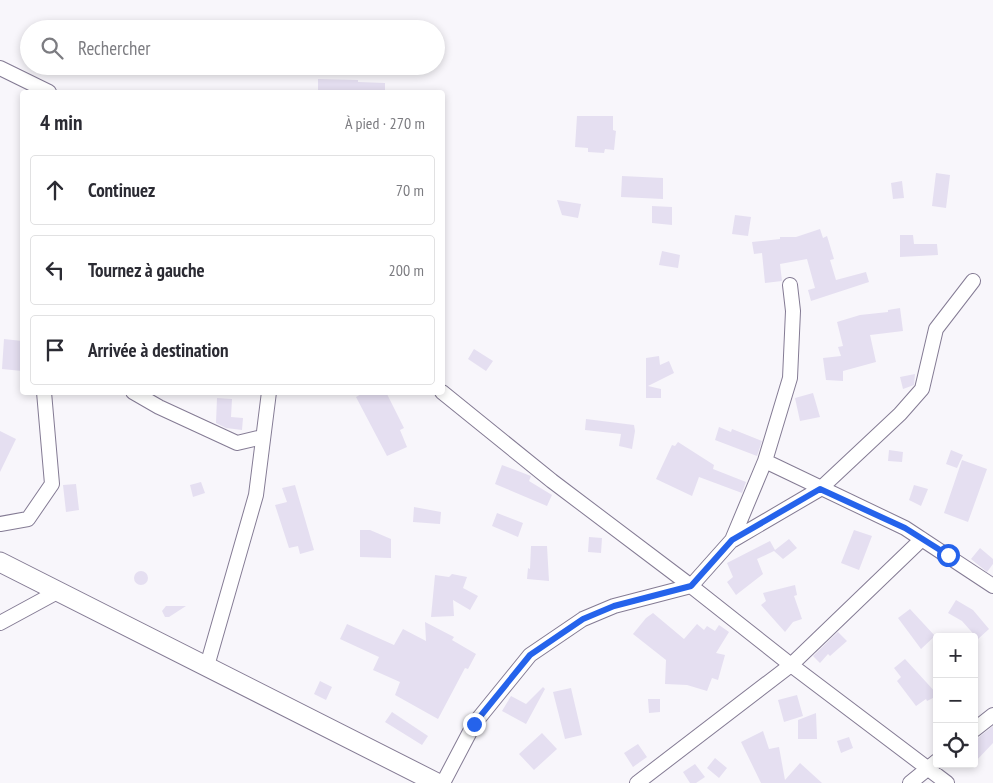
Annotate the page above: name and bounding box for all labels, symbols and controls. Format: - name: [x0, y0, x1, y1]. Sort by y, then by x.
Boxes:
- search box: [20, 20, 445, 75]
- icon: search: [38, 34, 66, 62]
- text: Rechercher: [78, 36, 150, 60]
- text: 4 min: [40, 109, 82, 136]
- text: À pied · 270 m: [345, 113, 425, 133]
- icon: ahead: [41, 176, 69, 204]
- text: Continuez: [88, 178, 155, 202]
- text: 70 m: [396, 180, 424, 200]
- icon: left: [41, 256, 69, 284]
- text: Tournez à gauche: [88, 258, 205, 282]
- text: 200 m: [389, 260, 424, 280]
- icon: arrive: [41, 336, 69, 364]
- text: Arrivée à destination: [88, 338, 229, 362]
- route start: [937, 544, 960, 567]
- map controls: [933, 633, 978, 768]
- button: +: [933, 633, 978, 678]
- button: −: [933, 678, 978, 723]
- route end: [463, 713, 486, 736]
- button: locate: [933, 723, 978, 768]

